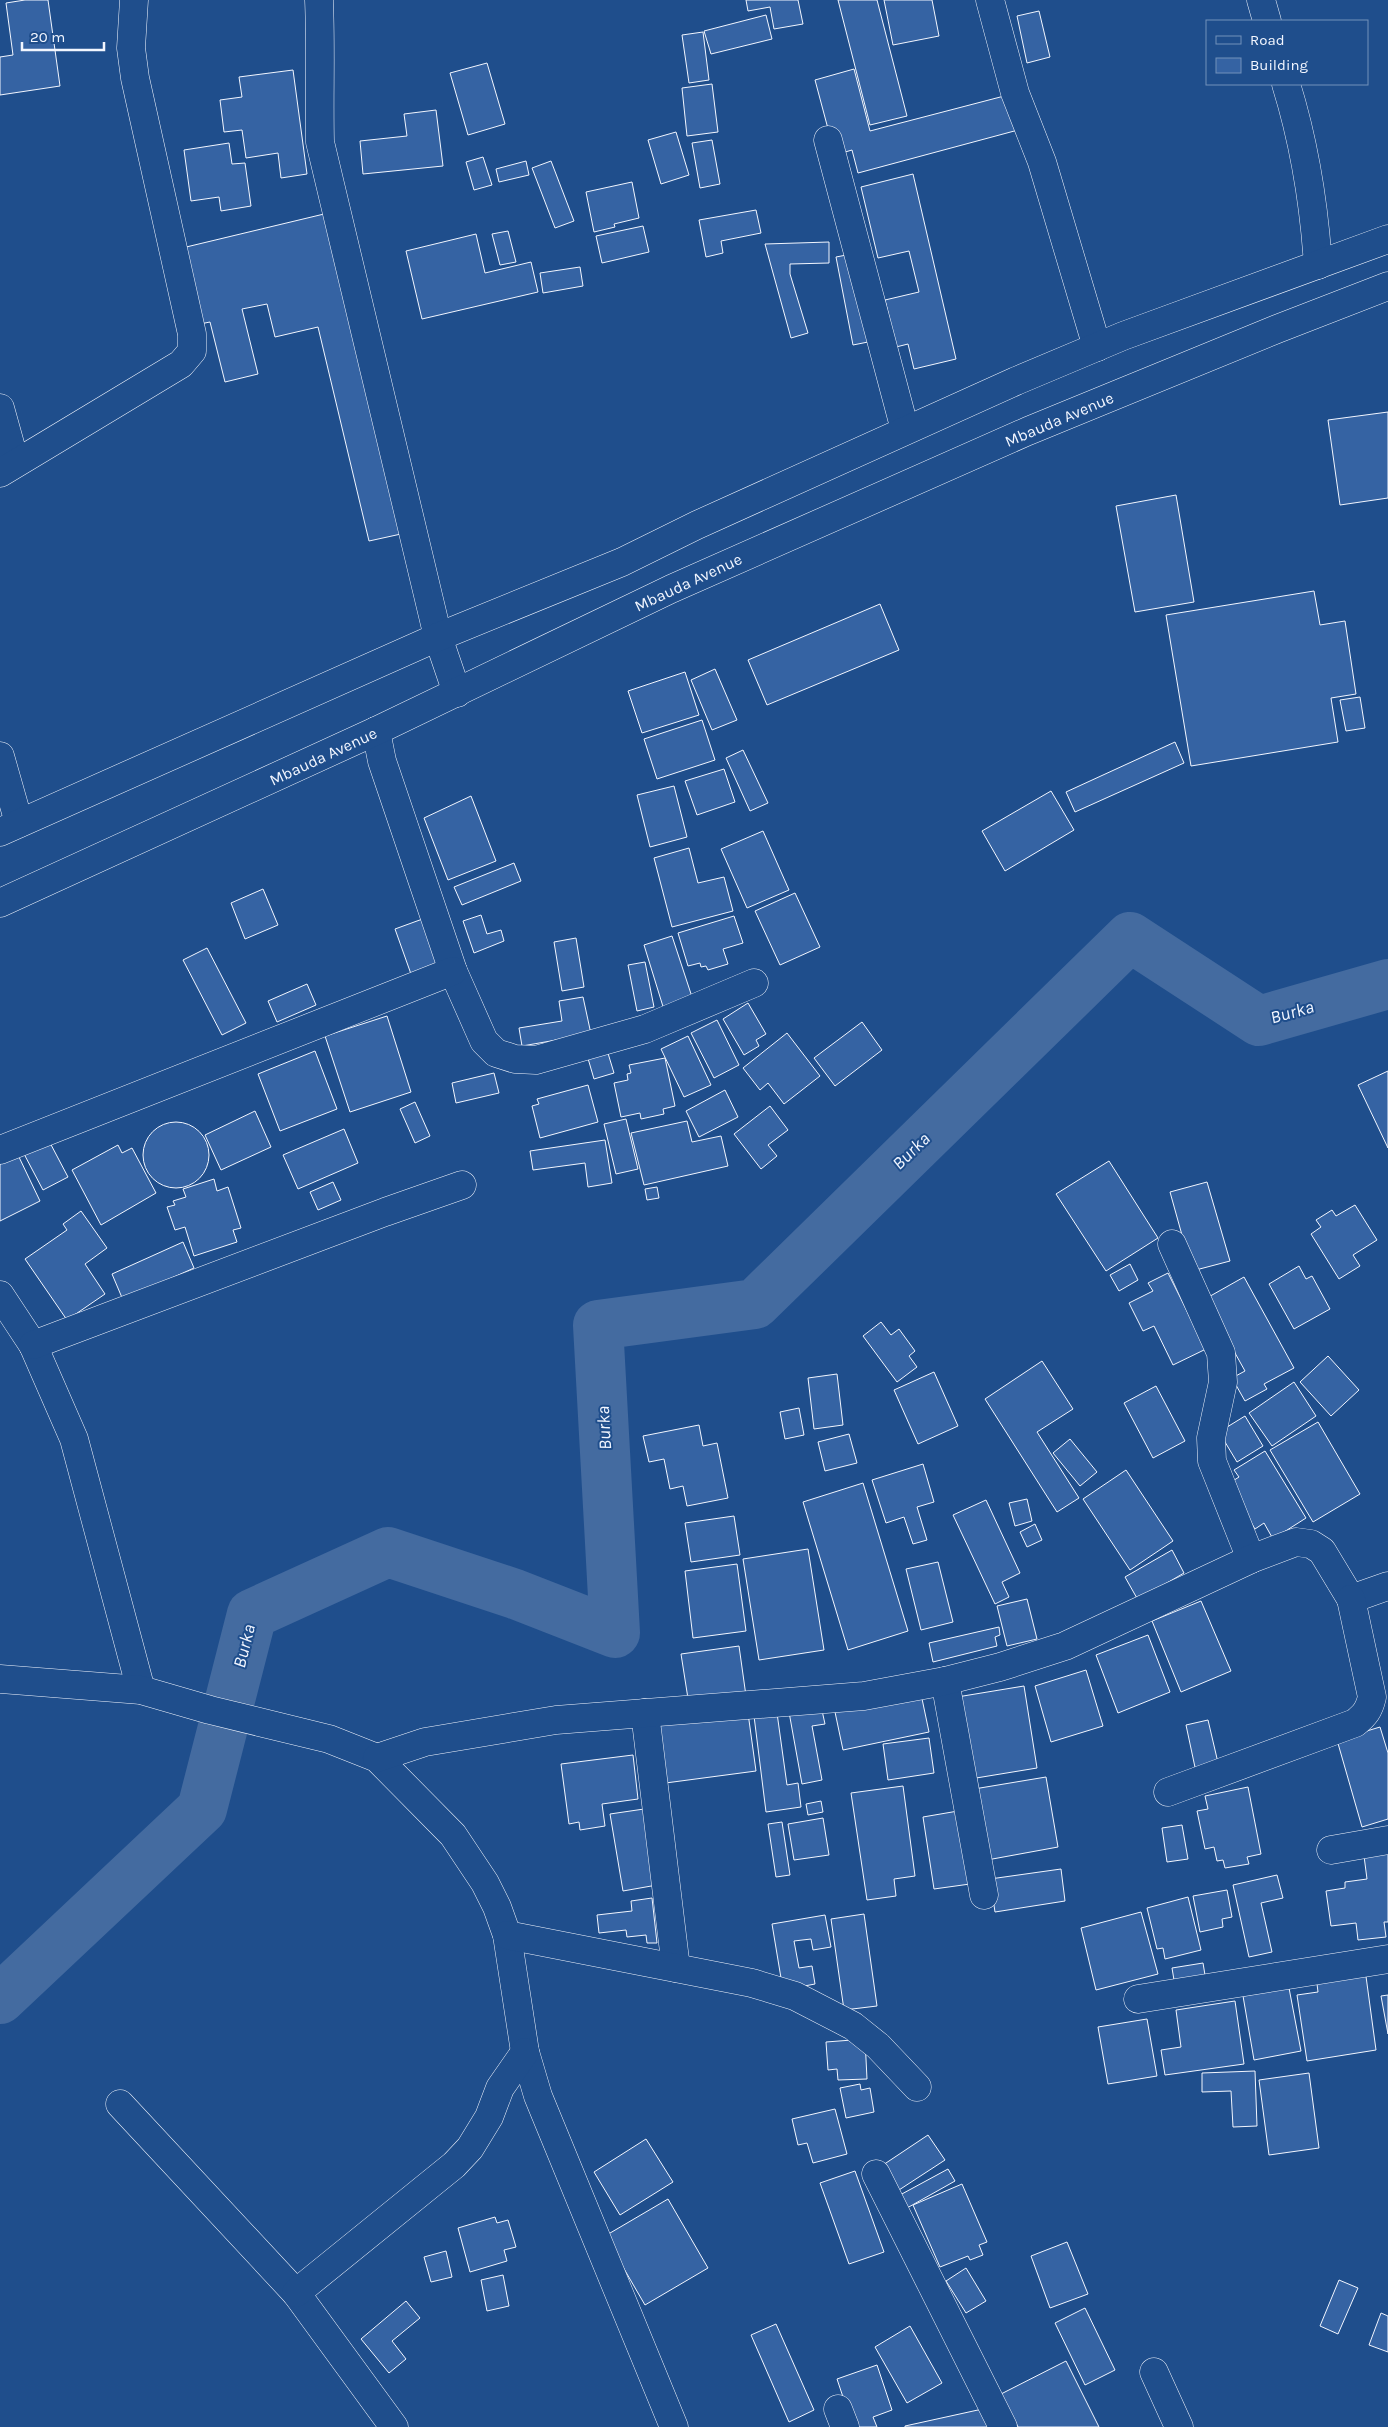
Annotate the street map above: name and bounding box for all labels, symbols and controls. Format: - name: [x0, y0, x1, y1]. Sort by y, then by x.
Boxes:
- scale bar: [22, 20, 105, 52]
- legend: [1206, 20, 1368, 85]
- text: 20 m: [30, 28, 65, 46]
- text: Road: [1250, 31, 1285, 49]
- text: Building: [1250, 56, 1308, 74]
- street label: Mbauda Avenue: [1002, 388, 1116, 451]
- street label: Mbauda Avenue: [632, 549, 745, 616]
- street label: Mbauda Avenue: [267, 723, 380, 790]
- water label: Burka: [1268, 995, 1316, 1029]
- water label: Burka: [887, 1128, 935, 1174]
- water label: Burka: [592, 1405, 616, 1451]
- water label: Burka: [228, 1622, 260, 1670]

